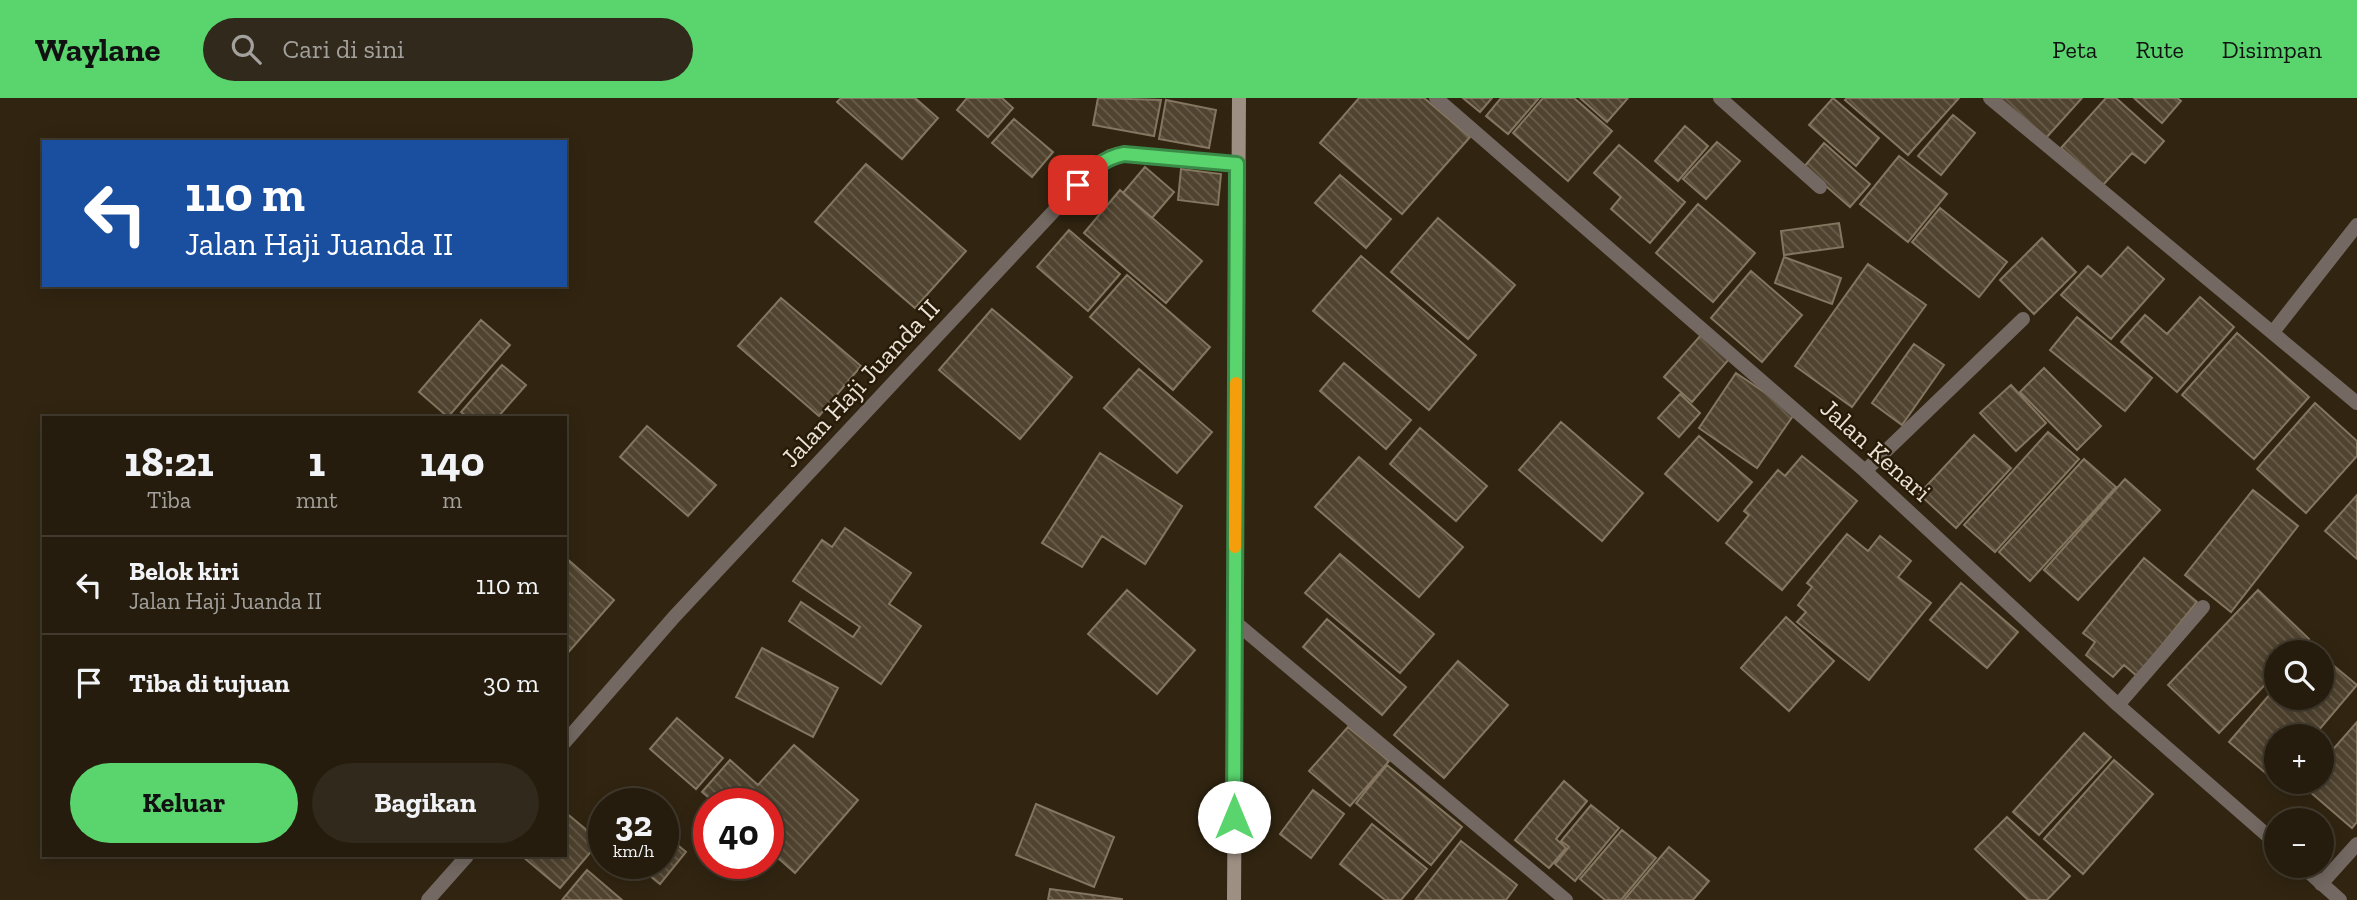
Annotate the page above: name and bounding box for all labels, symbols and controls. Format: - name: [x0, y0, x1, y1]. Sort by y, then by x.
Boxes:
- search box: [203, 18, 693, 81]
- text: Waylane: [35, 30, 161, 69]
- icon: search: [227, 30, 265, 68]
- text: Cari di sini: [283, 33, 404, 65]
- text: Peta: [2052, 35, 2097, 64]
- text: Rute: [2135, 35, 2184, 64]
- text: Disimpan: [2222, 35, 2322, 64]
- pin: [1048, 155, 1108, 215]
- text: 110 m: [185, 165, 305, 224]
- icon: arrive: [1059, 166, 1097, 204]
- icon: left: [70, 168, 161, 259]
- text: Jalan Haji Juanda II: [185, 225, 453, 263]
- street label: Jalan Haji Juanda II: [774, 292, 946, 474]
- street label: Jalan Kenari: [1814, 392, 1938, 508]
- text: 18:21: [124, 436, 214, 487]
- text: 1: [308, 436, 325, 487]
- text: 140: [420, 436, 485, 487]
- text: Tiba: [147, 486, 191, 514]
- text: mnt: [296, 486, 337, 514]
- text: m: [442, 486, 462, 514]
- text: Belok kiri: [129, 555, 239, 587]
- icon: left: [70, 566, 108, 604]
- text: 110 m: [476, 569, 539, 601]
- text: Jalan Haji Juanda II: [129, 587, 322, 615]
- map controls: [2264, 640, 2334, 878]
- button: search: [2264, 640, 2334, 710]
- icon: arrive: [70, 664, 108, 702]
- text: Tiba di tujuan: [129, 667, 290, 699]
- text: 30 m: [483, 667, 539, 699]
- button: +: [2264, 724, 2334, 794]
- button: Keluar: [70, 763, 298, 843]
- button: Bagikan: [312, 763, 539, 843]
- position arrow: [1197, 780, 1271, 854]
- speed limit sign: 40: [693, 788, 784, 879]
- text: 32: [615, 803, 652, 845]
- button: −: [2264, 808, 2334, 878]
- text: km/h: [613, 840, 654, 862]

